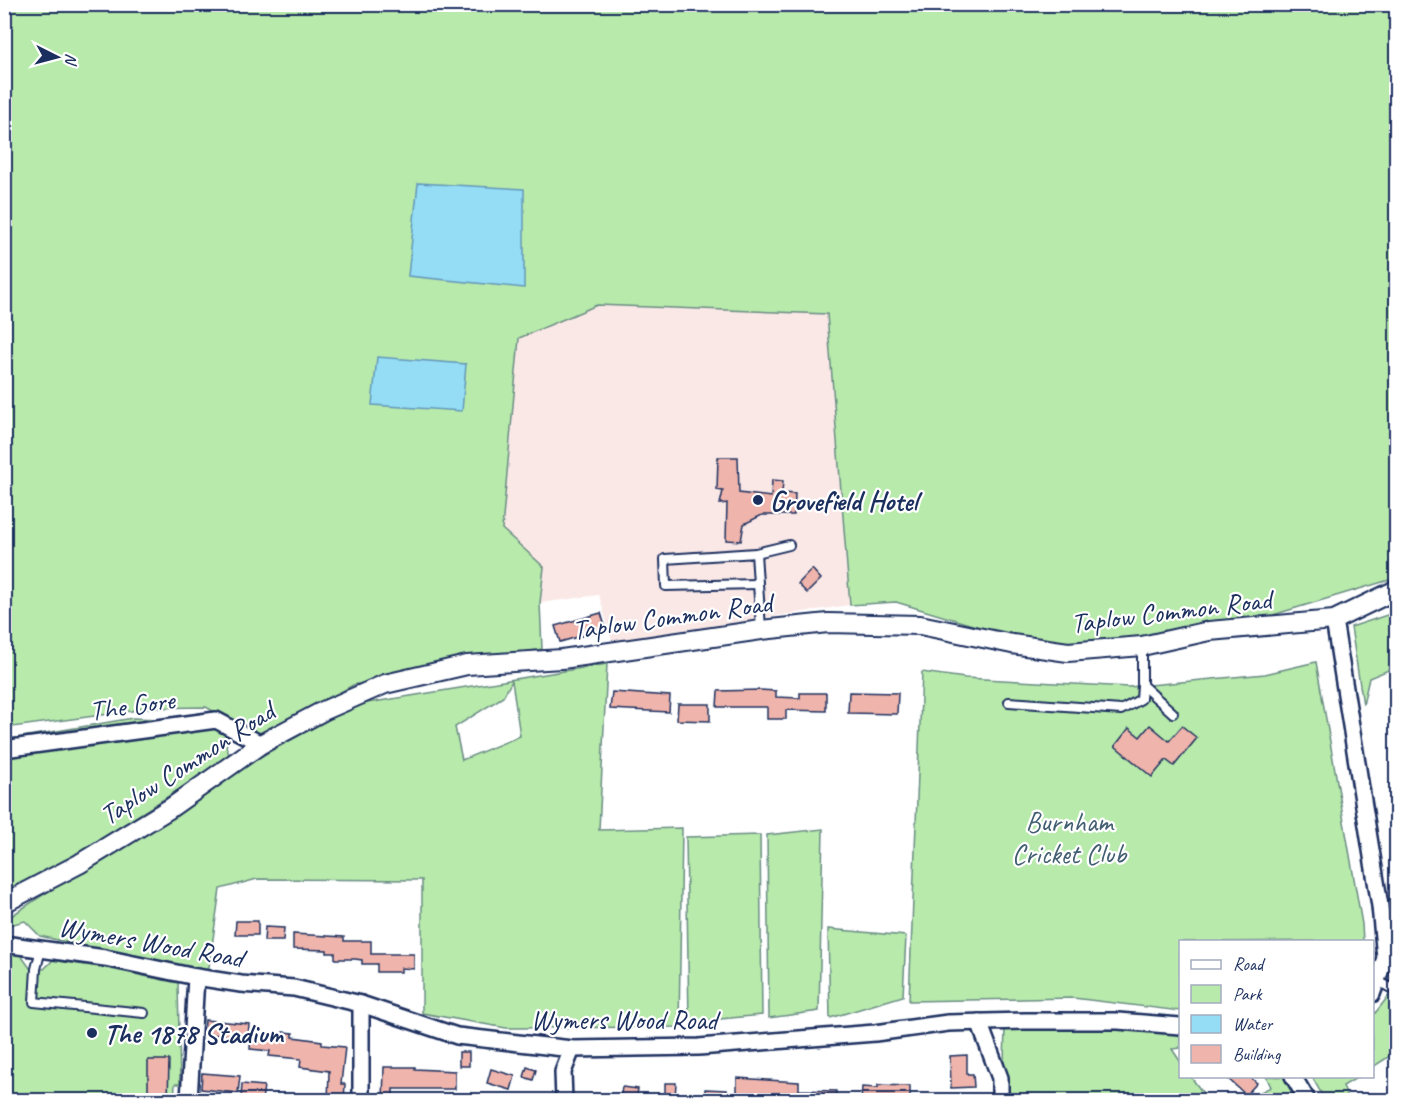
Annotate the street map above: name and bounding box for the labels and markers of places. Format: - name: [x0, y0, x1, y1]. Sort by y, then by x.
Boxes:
- place label: Grovefield Hotel: [770, 483, 923, 518]
- marker: Grovefield Hotel: [751, 493, 765, 507]
- place label: The 1878 Stadium: [104, 1016, 285, 1051]
- marker: The 1878 Stadium: [85, 1026, 99, 1040]

